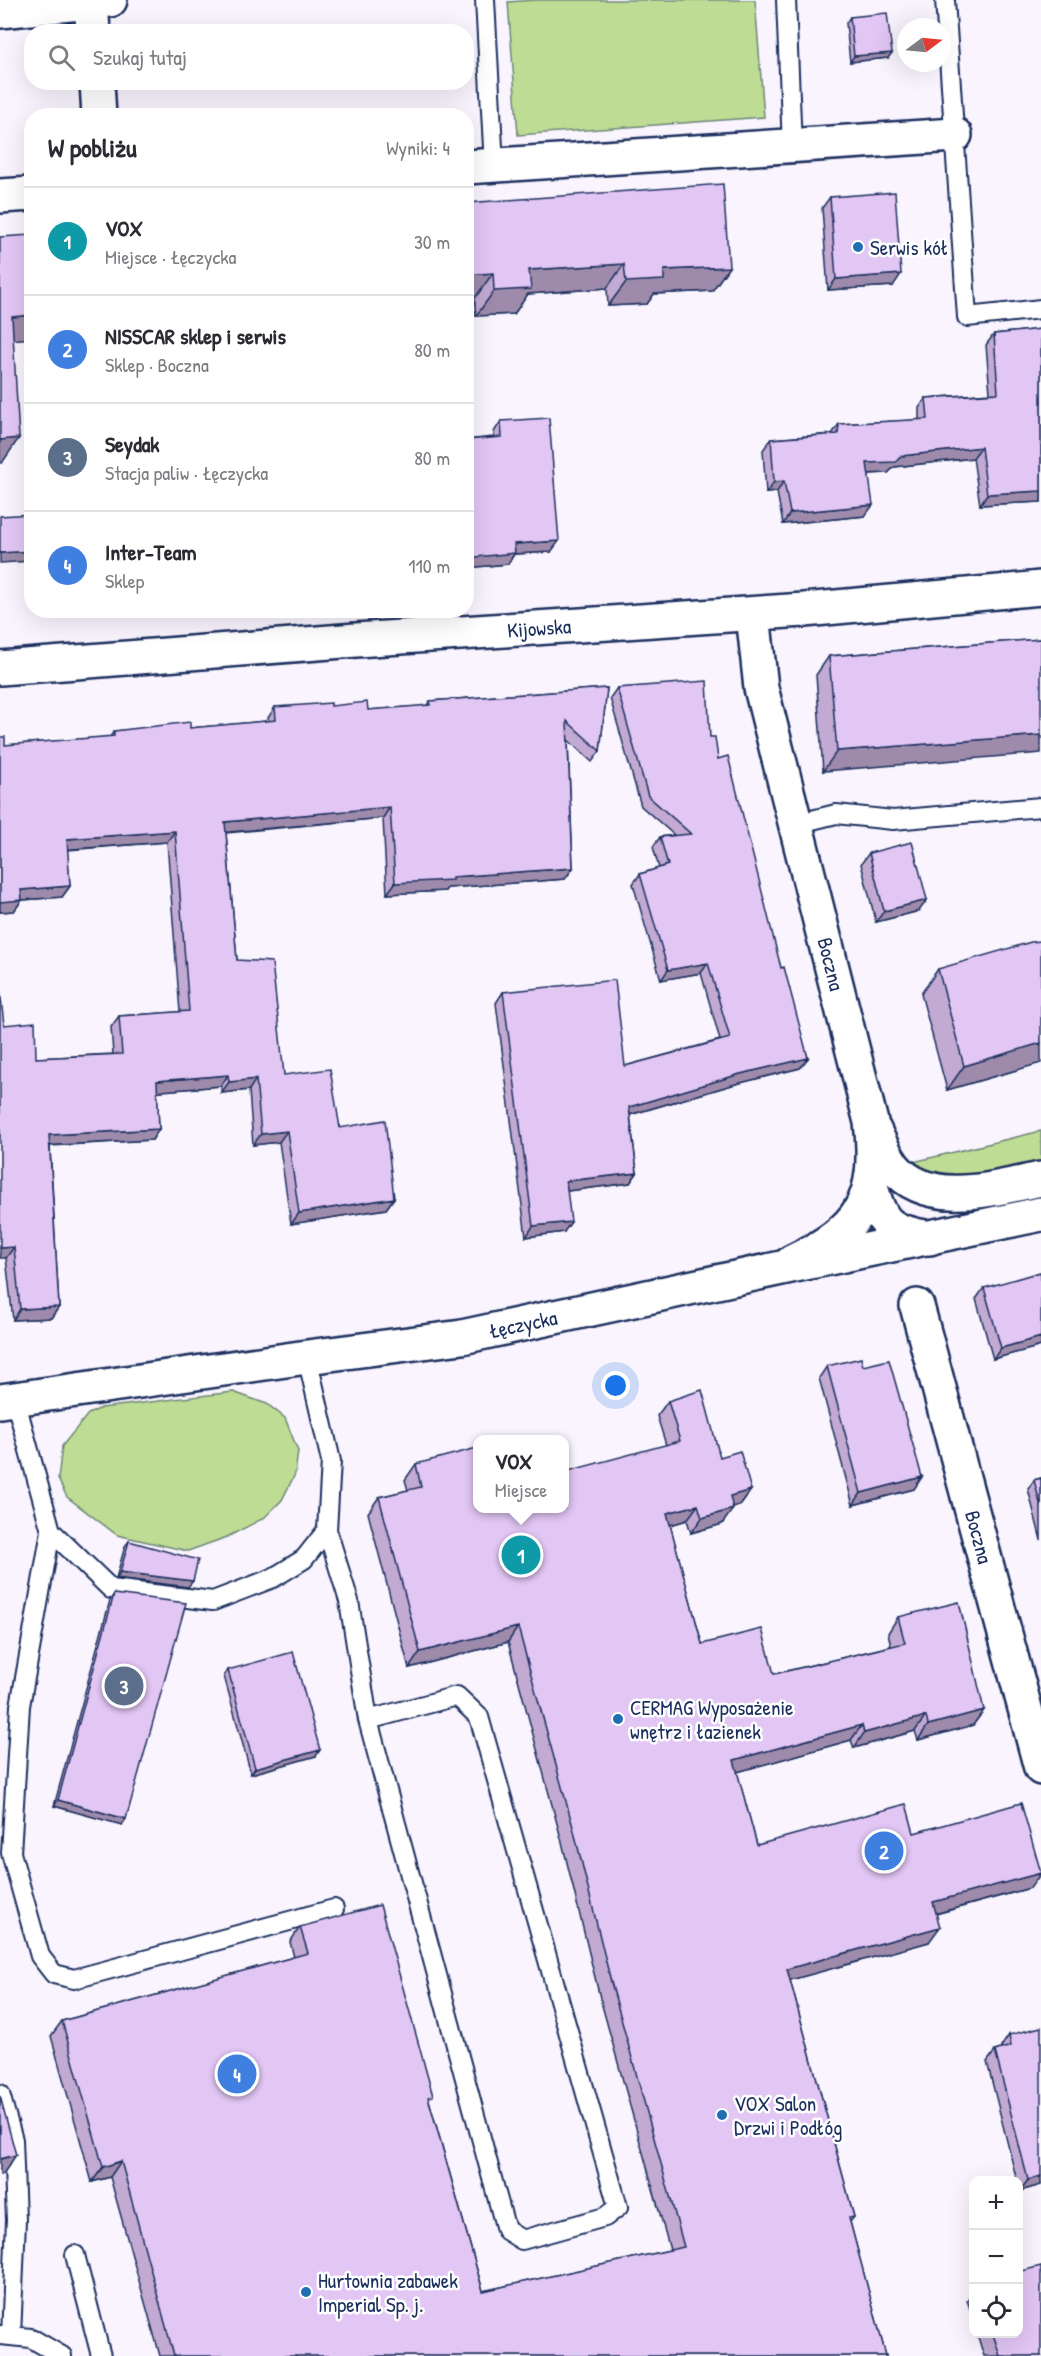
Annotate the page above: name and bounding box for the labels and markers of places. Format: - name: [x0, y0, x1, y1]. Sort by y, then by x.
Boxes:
- place label: Serwis kół: [870, 233, 949, 262]
- marker: Serwis kół: [851, 240, 865, 254]
- pin: 1: [502, 1532, 540, 1578]
- pin: 3: [104, 1664, 144, 1708]
- place label: CERMAG Wyposażenie wnętrz i łazienek: [630, 1693, 793, 1746]
- marker: CERMAG Wyposażenie wnętrz i łazienek: [611, 1712, 625, 1726]
- pin: 2: [864, 1828, 904, 1874]
- pin: 4: [218, 2052, 256, 2096]
- place label: VOX Salon Drzwi i Podłóg: [734, 2089, 842, 2142]
- marker: VOX Salon Drzwi i Podłóg: [715, 2108, 729, 2122]
- place label: Hurtownia zabawek Imperial Sp. j.: [318, 2266, 458, 2319]
- marker: Hurtownia zabawek Imperial Sp. j.: [299, 2285, 313, 2299]

